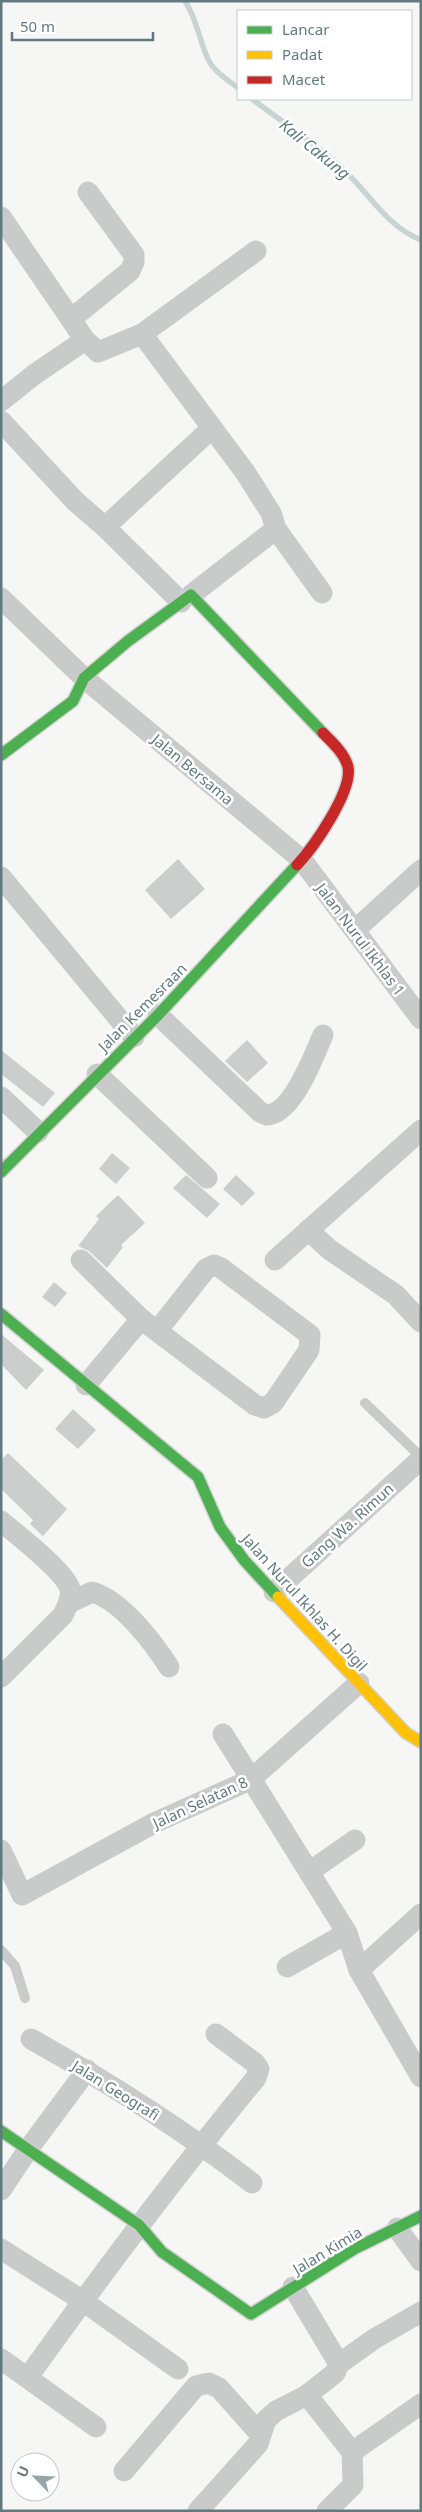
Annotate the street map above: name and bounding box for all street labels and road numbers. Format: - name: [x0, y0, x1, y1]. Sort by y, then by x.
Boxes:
- street label: Jalan Bersama: [147, 728, 238, 809]
- street label: Jalan Nurul Ikhlas 1: [311, 877, 410, 999]
- street label: Jalan Kemesraan: [92, 958, 191, 1057]
- street label: Gang Wa. Rimun: [297, 1478, 397, 1572]
- street label: Jalan Nurul Ikhlas H. Digil: [237, 1528, 372, 1675]
- street label: Jalan Selatan 8: [147, 1771, 251, 1834]
- street label: Jalan Geografi: [67, 2054, 163, 2125]
- street label: Jalan Kimia: [287, 2221, 365, 2280]

